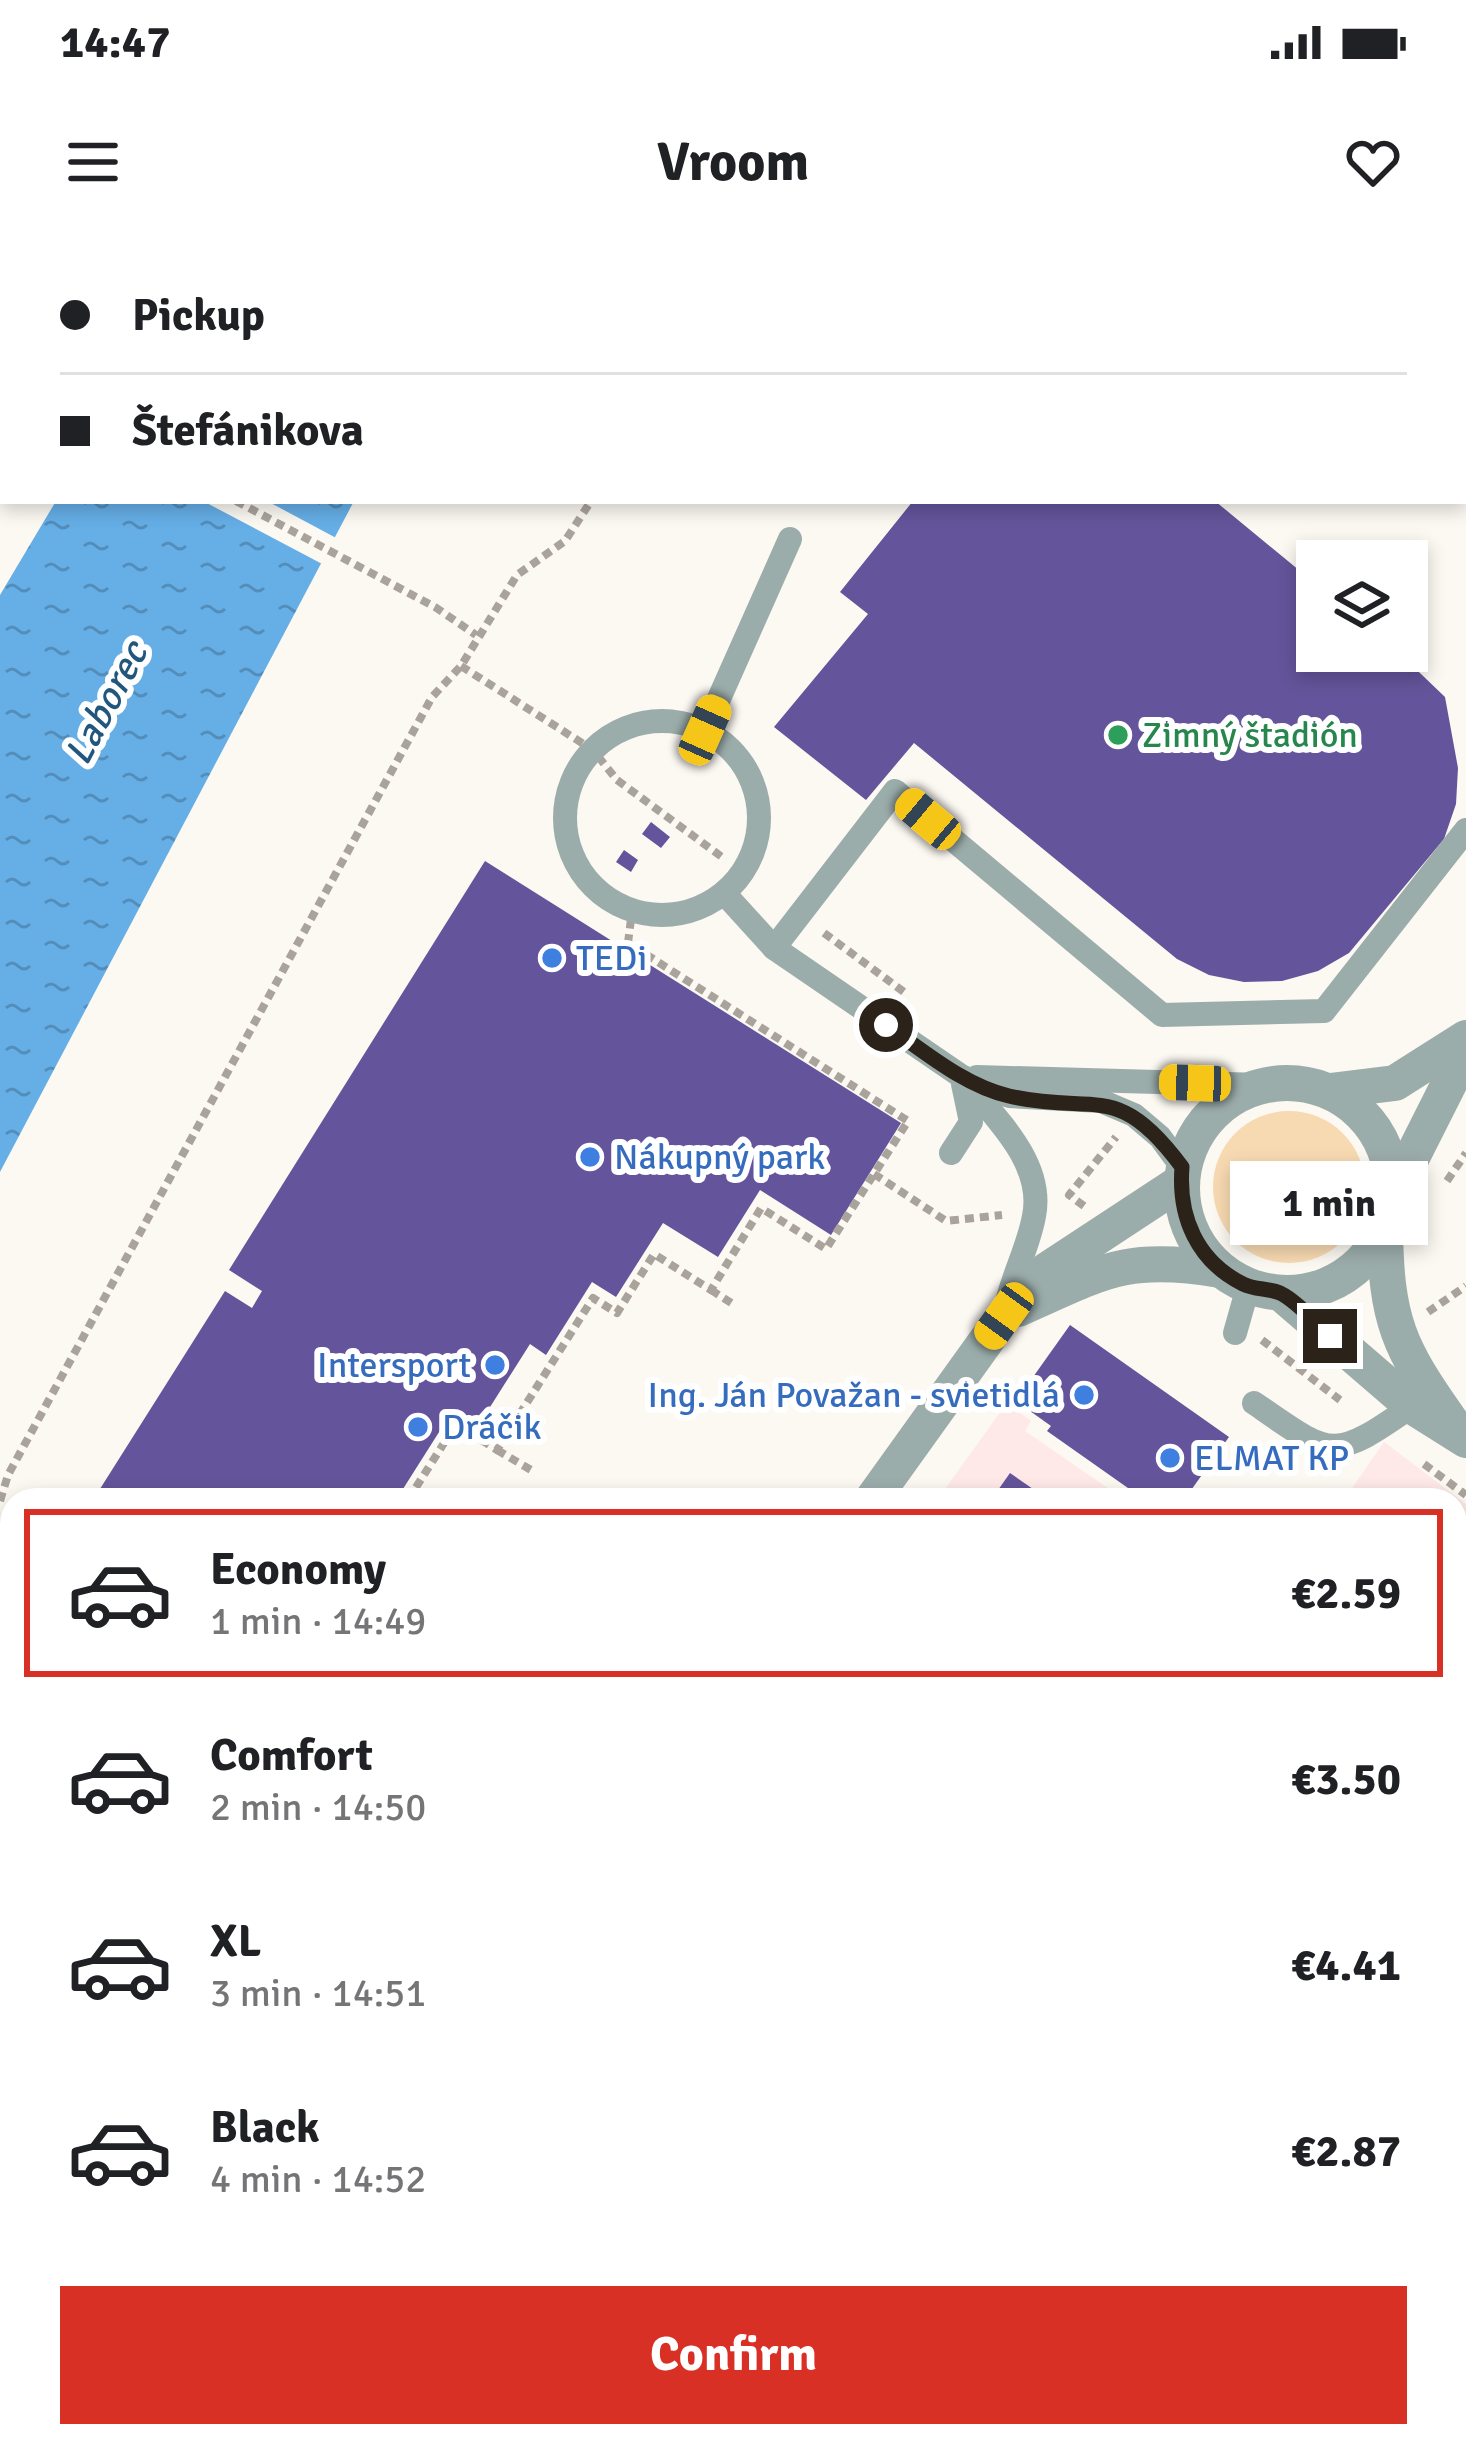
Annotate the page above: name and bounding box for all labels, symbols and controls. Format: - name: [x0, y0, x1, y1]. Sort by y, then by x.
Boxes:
- text: 14:47: [60, 15, 170, 70]
- icon: menu: [60, 129, 126, 195]
- text: Vroom: [657, 129, 809, 196]
- icon: heart: [1340, 129, 1406, 195]
- text: Pickup: [132, 288, 265, 343]
- text: Štefánikova: [132, 403, 364, 458]
- map controls: [1296, 540, 1428, 672]
- button: layers: [1296, 540, 1428, 672]
- water label: Laborec: [54, 631, 159, 773]
- car: [674, 690, 736, 770]
- place label: Zimný štadión: [1142, 713, 1358, 758]
- marker: Zimný štadión: [1105, 722, 1131, 748]
- car: [889, 782, 967, 856]
- place label: TEDi: [576, 936, 647, 981]
- marker: TEDi: [539, 945, 565, 971]
- route start: [859, 998, 913, 1052]
- car: [1158, 1064, 1232, 1102]
- place label: Nákupný park: [614, 1135, 825, 1180]
- marker: Nákupný park: [577, 1144, 603, 1170]
- callout: 1 min: [1231, 1162, 1429, 1246]
- text: 1 min: [1282, 1179, 1376, 1227]
- car: [968, 1276, 1040, 1356]
- route end: [1303, 1309, 1357, 1363]
- place label: Intersport: [317, 1343, 471, 1388]
- marker: Intersport: [482, 1352, 508, 1378]
- place label: Ing. Ján Považan - svietidlá: [648, 1373, 1060, 1418]
- marker: Ing. Ján Považan - svietidlá: [1071, 1382, 1097, 1408]
- place label: Dráčik: [442, 1405, 542, 1450]
- marker: Dráčik: [405, 1414, 431, 1440]
- place label: ELMAT KP: [1194, 1436, 1349, 1481]
- marker: ELMAT KP: [1157, 1445, 1183, 1471]
- icon: car: [66, 1539, 174, 1647]
- text: Economy: [210, 1542, 386, 1597]
- text: €2.59: [1291, 1566, 1401, 1621]
- text: 1 min · 14:49: [210, 1597, 426, 1645]
- icon: car: [66, 1725, 174, 1833]
- text: Comfort: [210, 1728, 373, 1783]
- text: €3.50: [1291, 1752, 1401, 1807]
- text: 2 min · 14:50: [210, 1783, 426, 1831]
- icon: car: [66, 1911, 174, 2019]
- text: XL: [210, 1914, 261, 1969]
- text: €4.41: [1291, 1938, 1401, 1993]
- text: 3 min · 14:51: [210, 1969, 426, 2017]
- icon: car: [66, 2097, 174, 2205]
- text: Black: [210, 2100, 320, 2155]
- text: €2.87: [1291, 2124, 1401, 2179]
- text: 4 min · 14:52: [210, 2155, 426, 2203]
- button: Confirm: [60, 2286, 1407, 2424]

